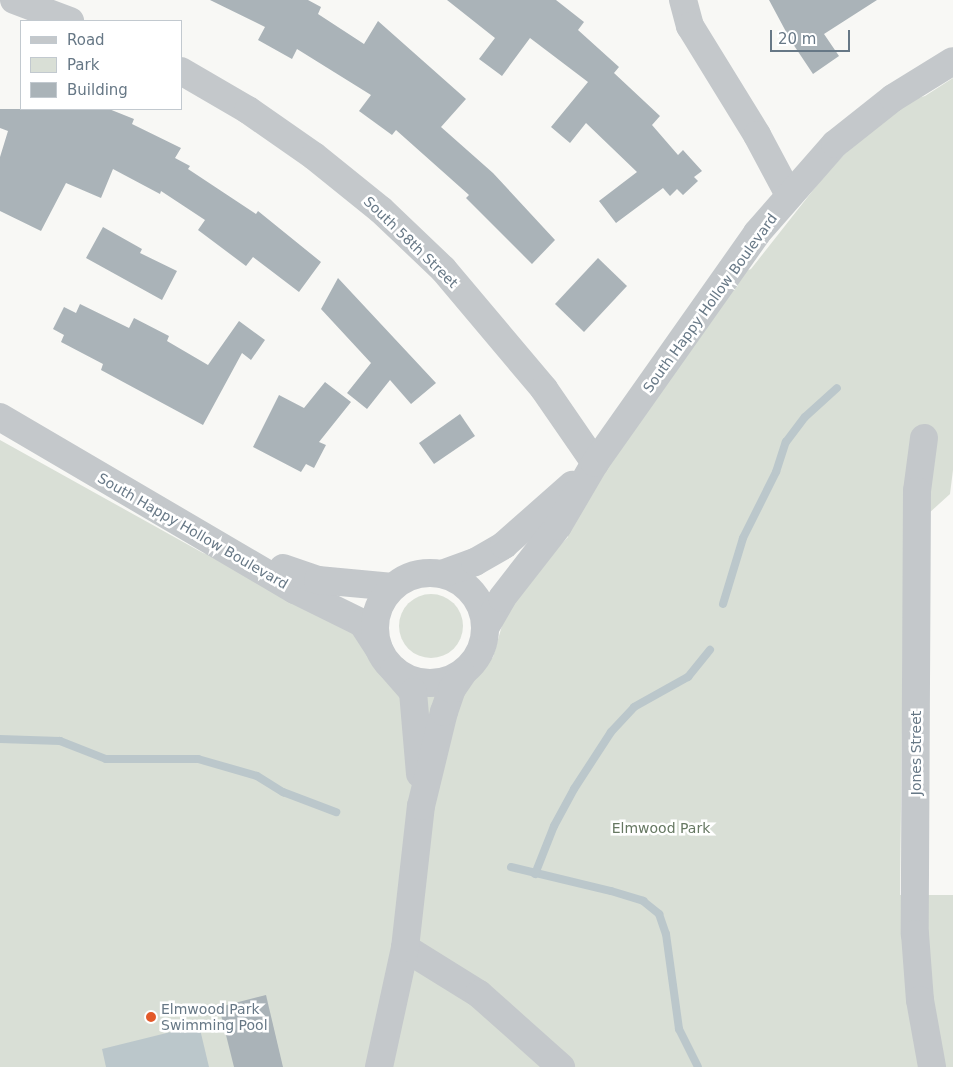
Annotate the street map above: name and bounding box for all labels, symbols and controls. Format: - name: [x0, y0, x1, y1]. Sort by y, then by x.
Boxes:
- legend: [20, 20, 182, 110]
- scale bar: [773, 20, 853, 52]
- text: 20 m: [778, 30, 816, 48]
- text: Road: [67, 31, 105, 49]
- text: Park: [67, 56, 99, 74]
- text: Building: [67, 81, 128, 99]
- street label: South 58th Street: [360, 193, 462, 291]
- street label: South Happy Hollow Boulevard: [639, 210, 781, 396]
- street label: South Happy Hollow Boulevard: [95, 470, 291, 592]
- street label: Jones Street: [908, 711, 924, 795]
- park label: Elmwood Park: [612, 820, 710, 836]
- place label: Elmwood Park Swimming Pool: [161, 1001, 268, 1034]
- marker: Elmwood Park Swimming Pool: [145, 1011, 157, 1023]

